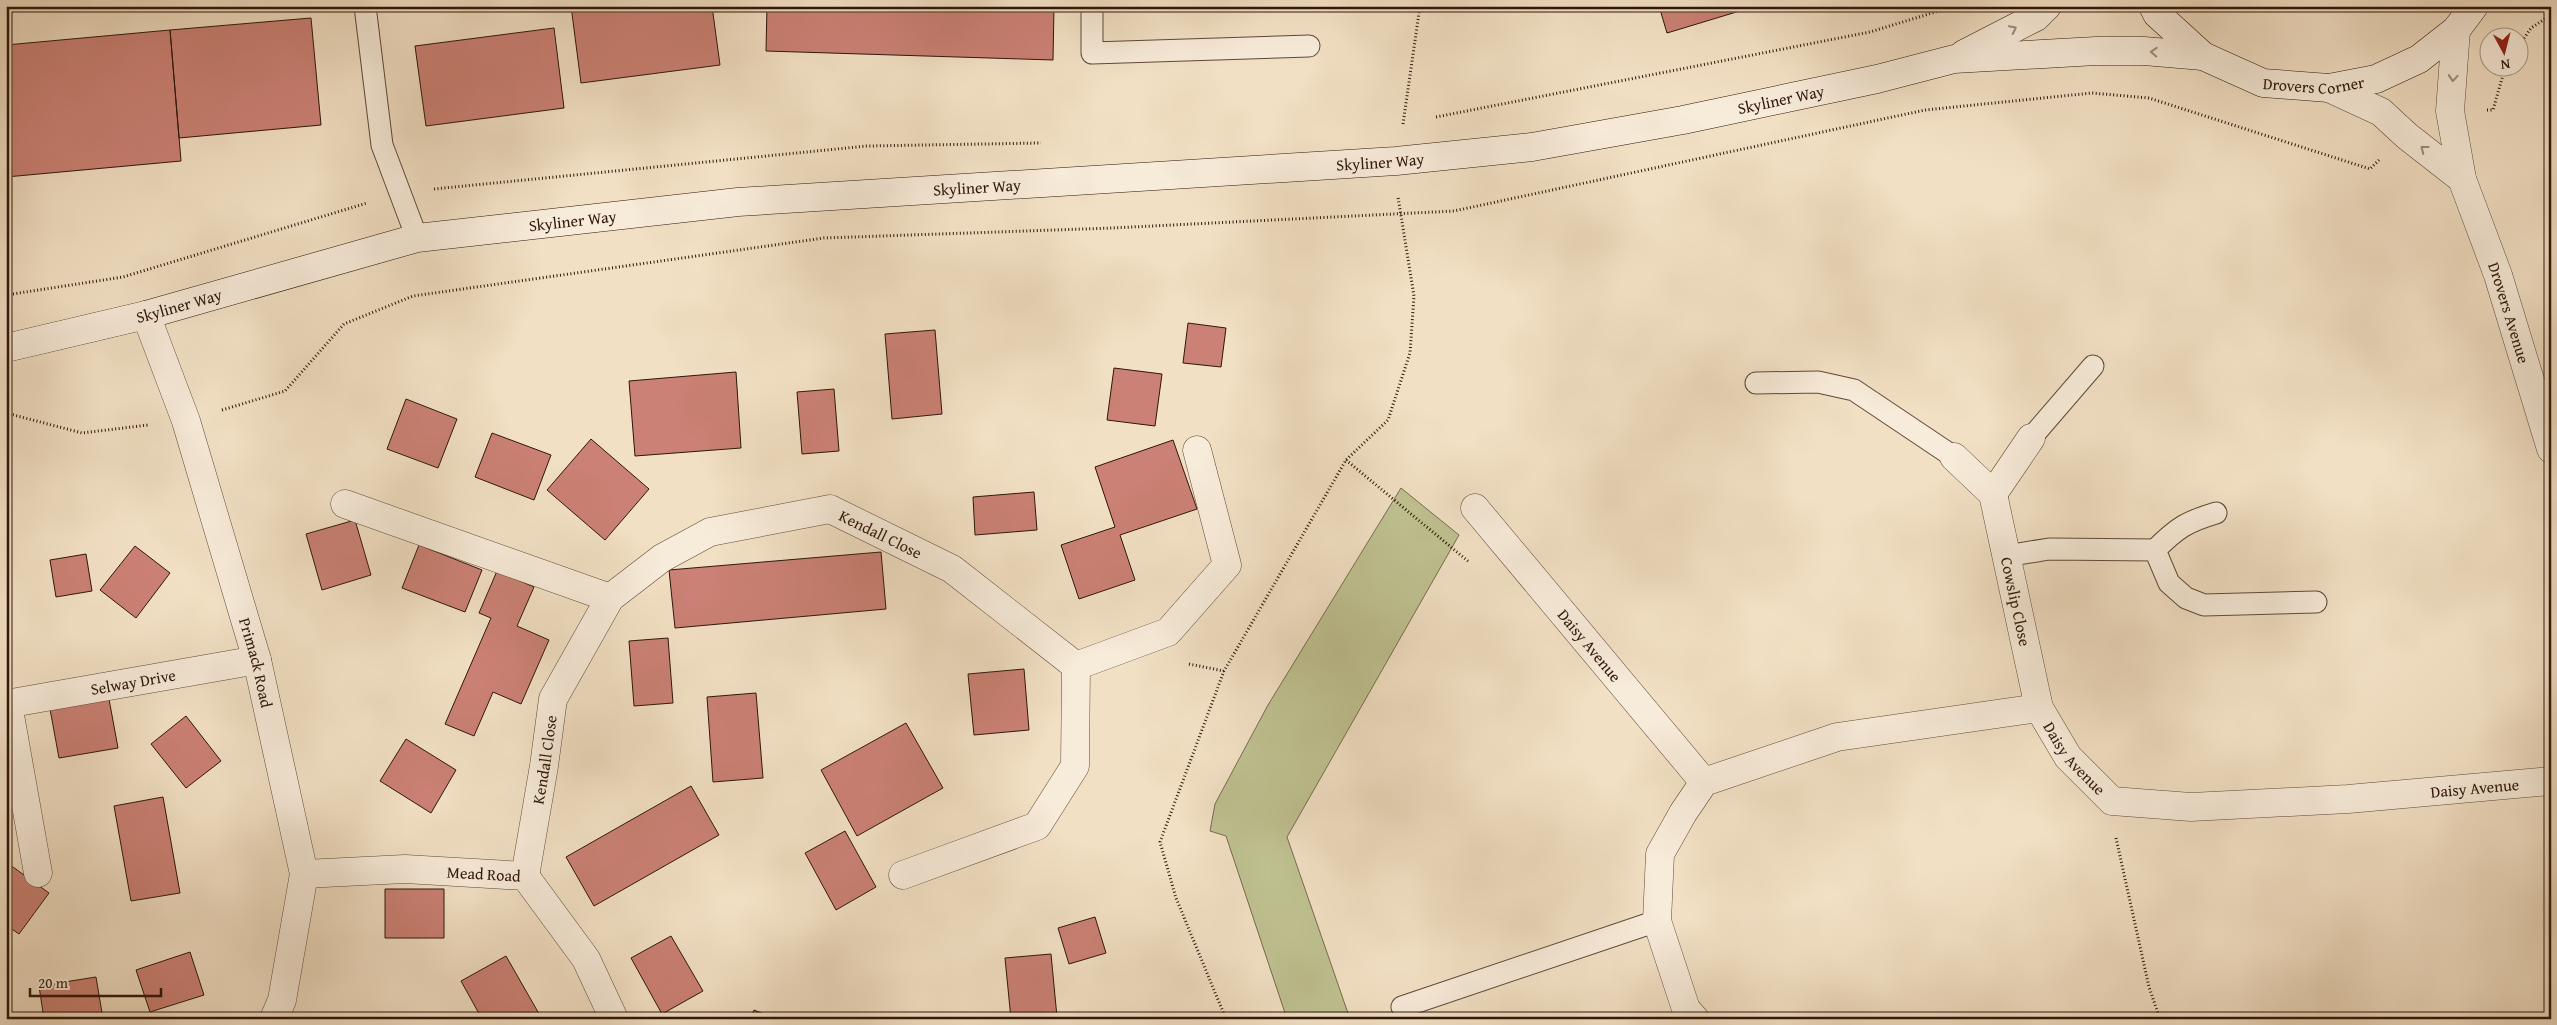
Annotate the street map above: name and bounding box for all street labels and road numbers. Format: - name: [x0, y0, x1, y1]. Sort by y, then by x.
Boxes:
- street label: Drovers Corner: [2262, 69, 2367, 100]
- street label: Skyliner Way: [1735, 78, 1826, 120]
- street label: Skyliner Way: [1335, 146, 1425, 177]
- street label: Skyliner Way: [932, 172, 1022, 202]
- street label: Skyliner Way: [527, 204, 618, 237]
- street label: Drovers Avenue: [2482, 258, 2536, 366]
- street label: Skyliner Way: [134, 282, 225, 329]
- street label: Kendall Close: [835, 503, 926, 564]
- street label: Cowslip Close: [1995, 555, 2037, 648]
- street label: Daisy Avenue: [1552, 604, 1627, 687]
- street label: Primack Road: [233, 615, 279, 710]
- street label: Selway Drive: [89, 662, 177, 701]
- street label: Kendall Close: [526, 714, 563, 806]
- street label: Daisy Avenue: [2038, 717, 2111, 800]
- street label: Daisy Avenue: [2429, 772, 2520, 804]
- street label: Mead Road: [446, 859, 522, 888]

